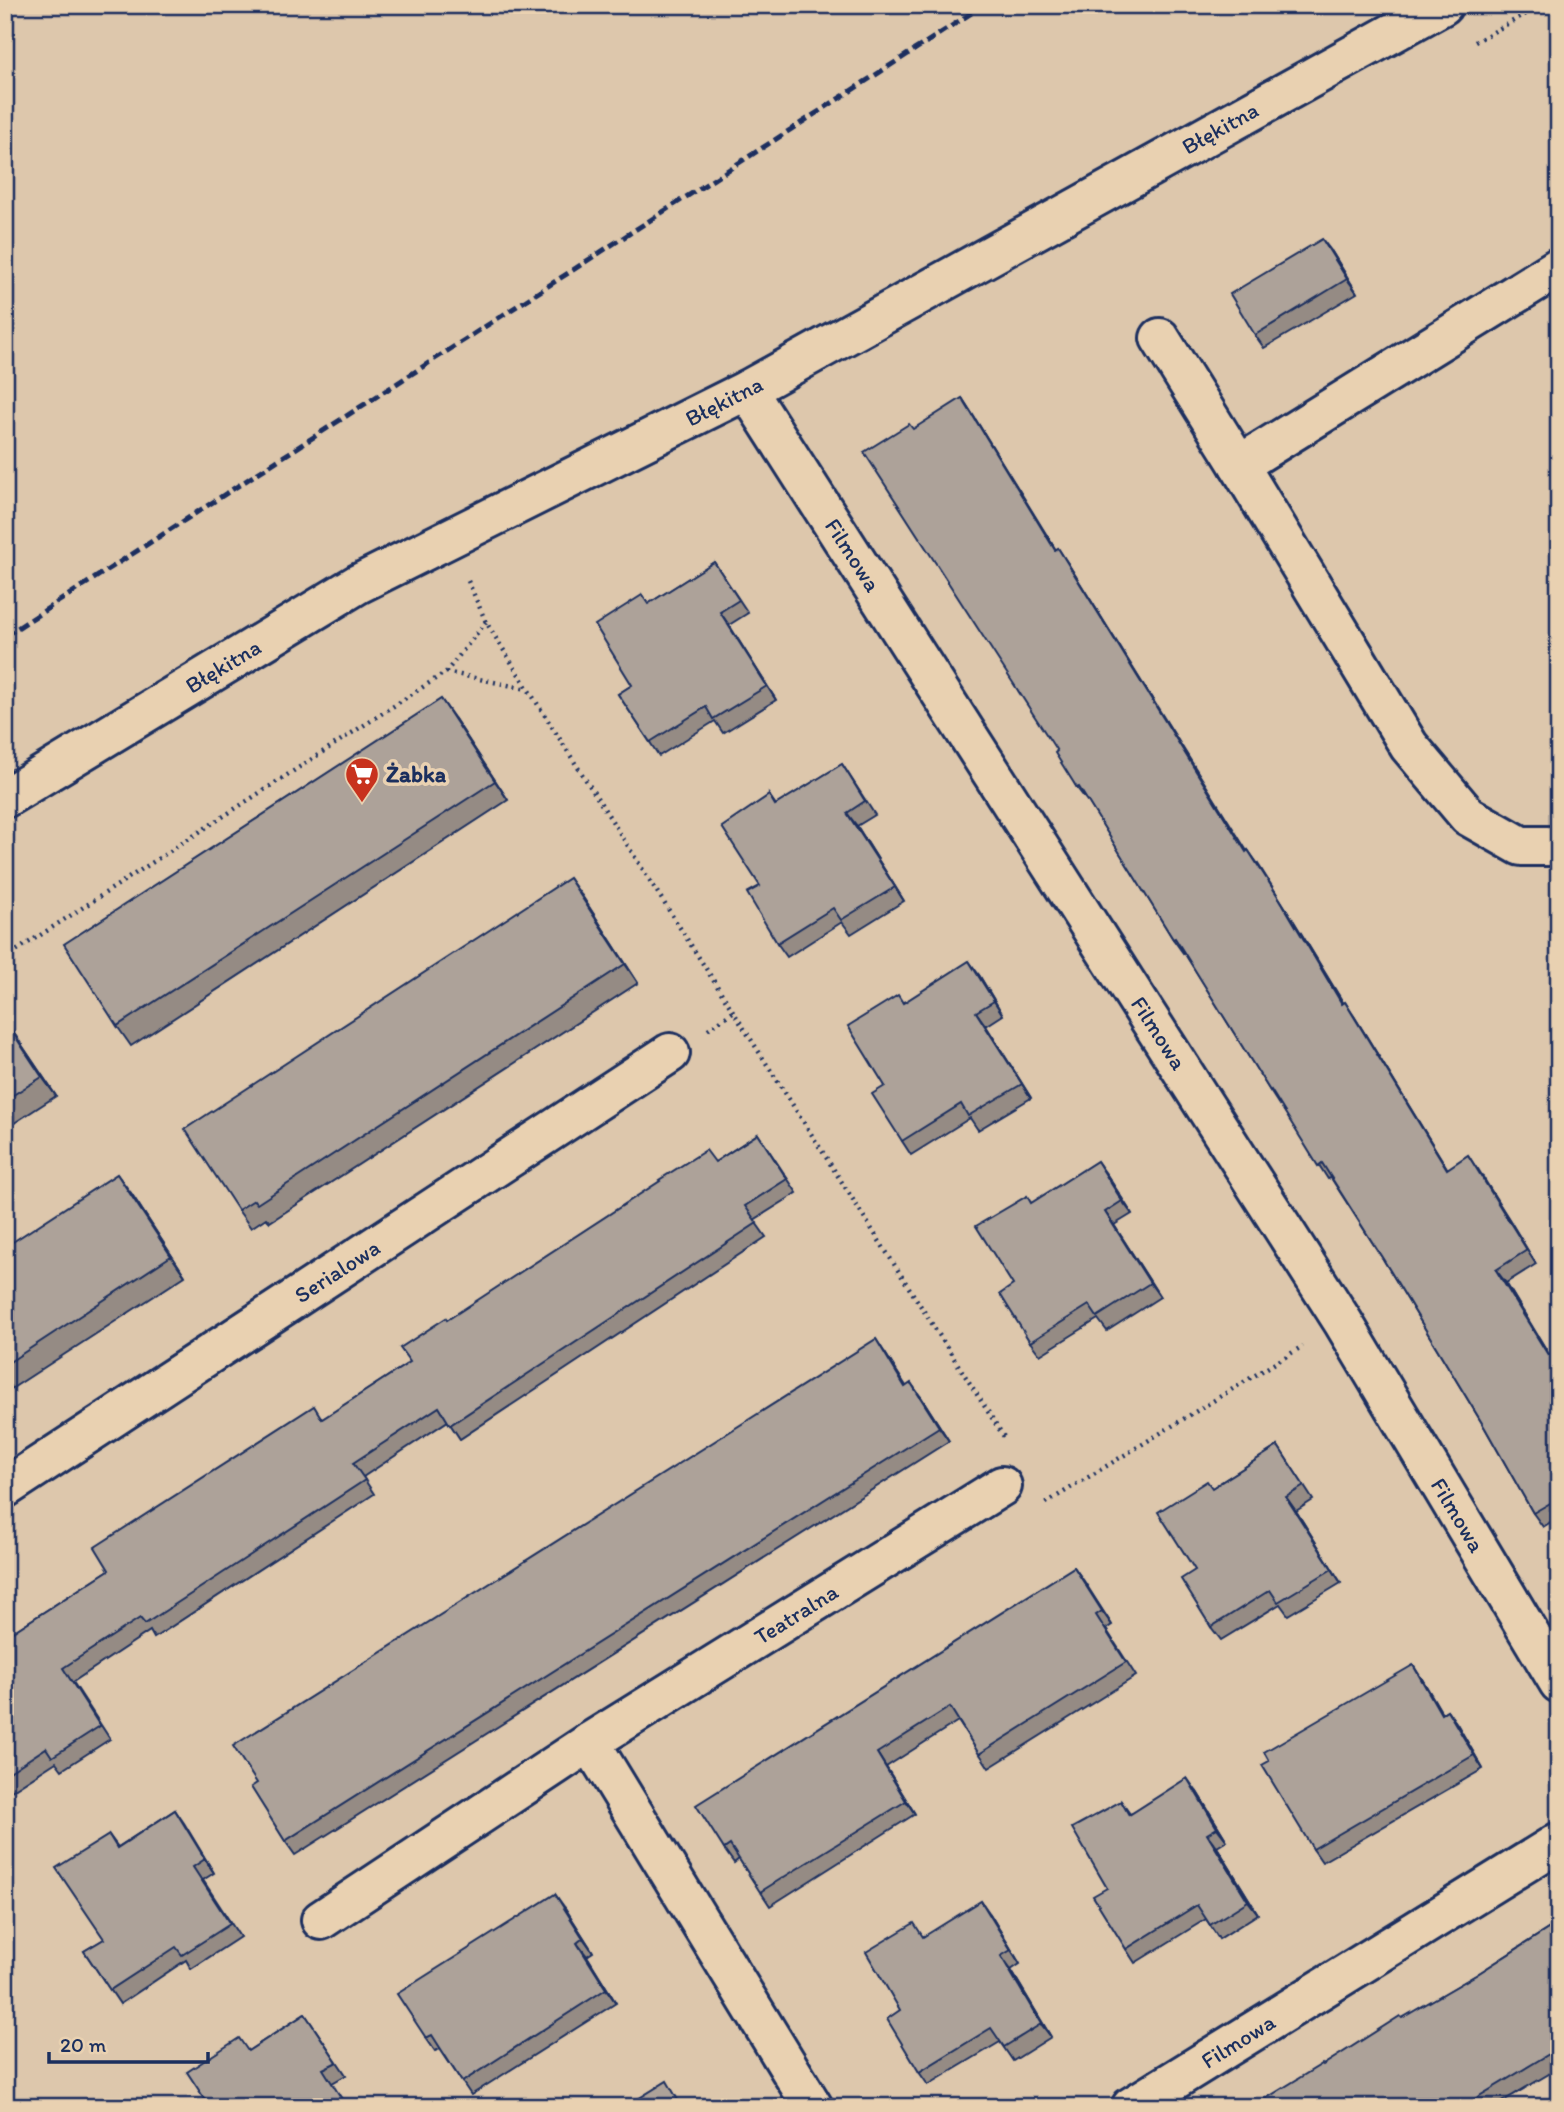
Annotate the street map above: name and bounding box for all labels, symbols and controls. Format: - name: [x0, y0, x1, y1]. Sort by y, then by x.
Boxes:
- street label: Błękitna: [1177, 96, 1263, 160]
- street label: Błękitna: [681, 370, 767, 432]
- street label: Filmowa: [819, 513, 887, 597]
- street label: Błękitna: [180, 633, 266, 699]
- supermarket icon: Żabka: [343, 755, 381, 804]
- place label: Żabka: [386, 760, 447, 788]
- street label: Filmowa: [1125, 991, 1193, 1075]
- street label: Serialowa: [289, 1233, 385, 1309]
- street label: Filmowa: [1425, 1473, 1491, 1557]
- street label: Teatralna: [749, 1577, 843, 1651]
- street label: Filmowa: [1196, 2007, 1280, 2075]
- scale bar: [49, 2021, 208, 2065]
- text: 20 m: [60, 2032, 107, 2057]

